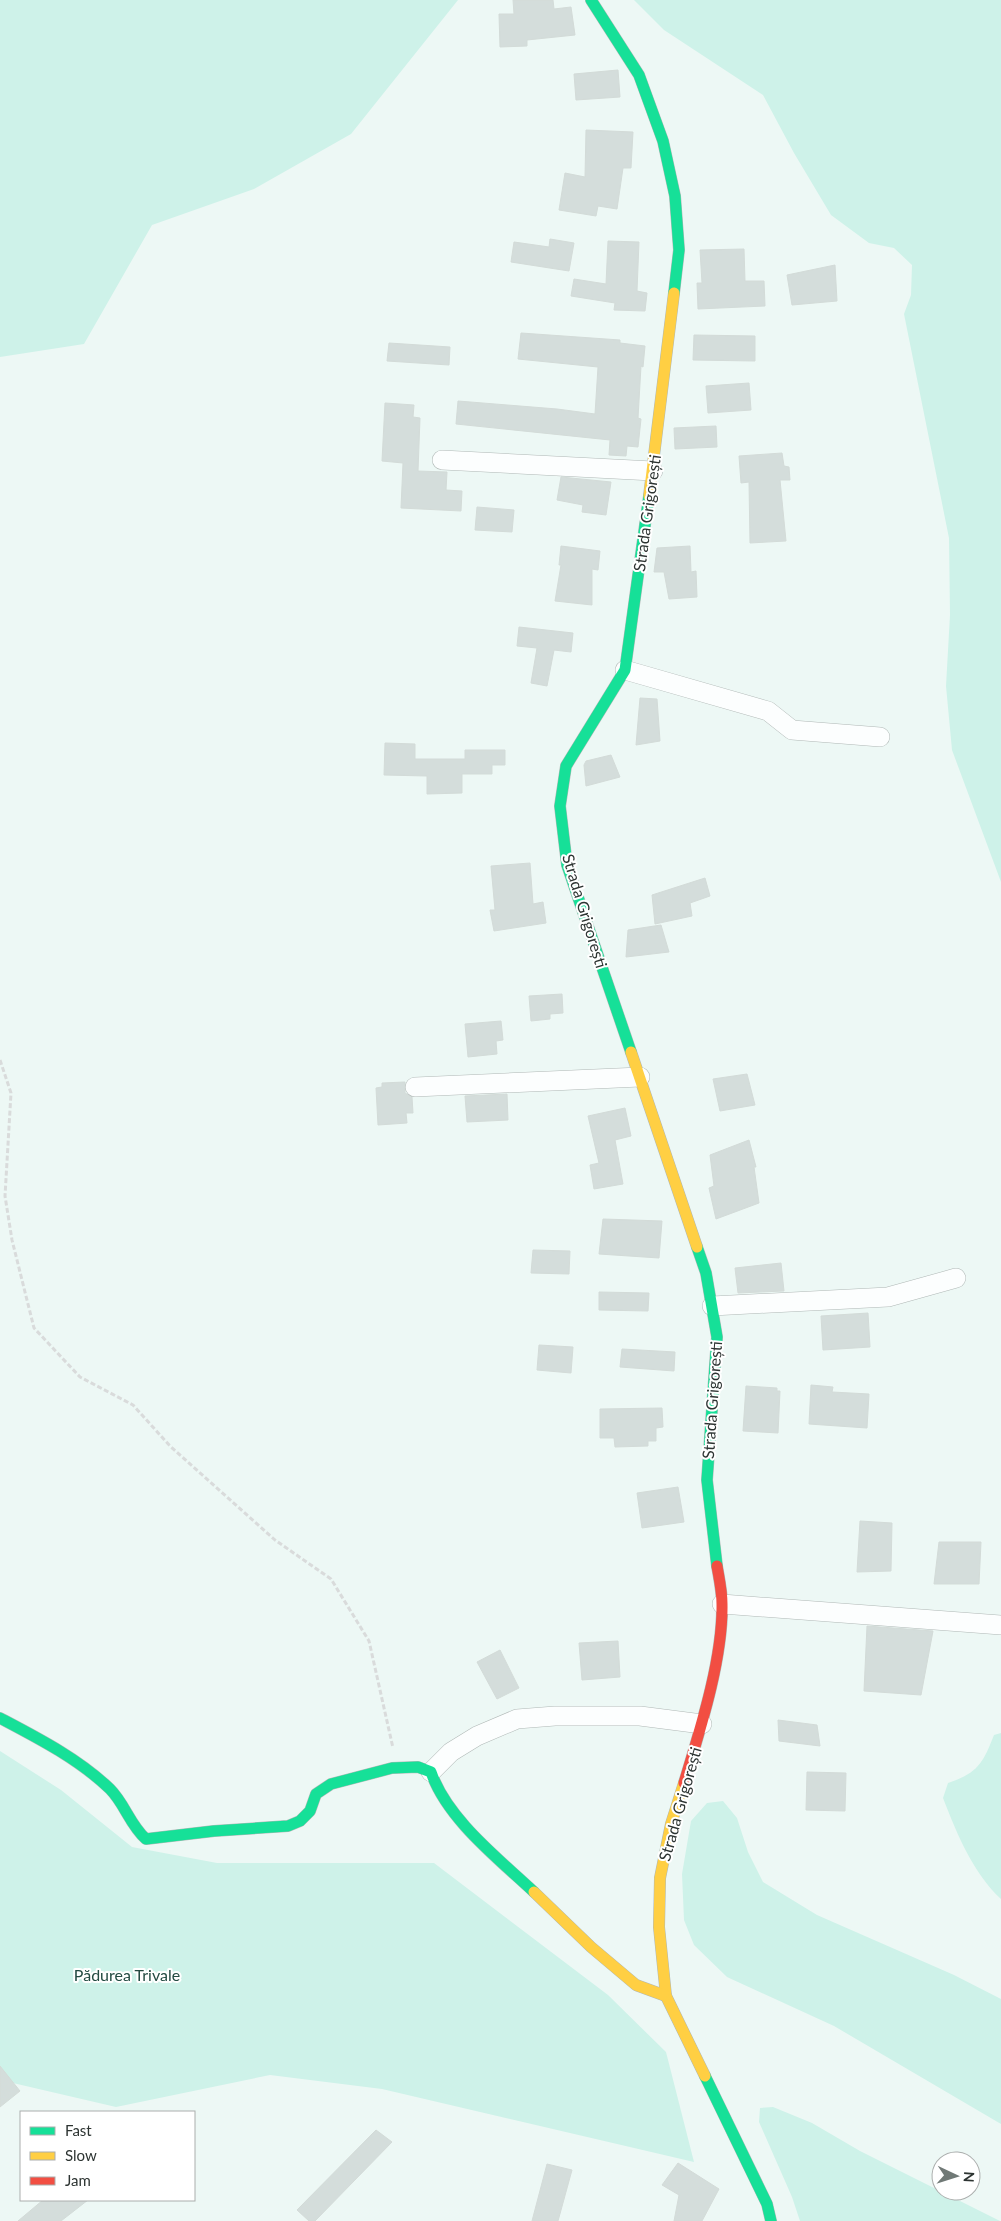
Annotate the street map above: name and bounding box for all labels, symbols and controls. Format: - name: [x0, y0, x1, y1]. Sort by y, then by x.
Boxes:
- street label: Strada Grigorești: [629, 453, 664, 573]
- street label: Strada Grigorești: [559, 852, 612, 970]
- street label: Strada Grigorești: [698, 1340, 725, 1459]
- street label: Strada Grigorești: [654, 1745, 705, 1863]
- park label: Pădurea Trivale: [74, 1965, 180, 1984]
- legend: [20, 2111, 195, 2201]
- text: Fast: [65, 2121, 92, 2139]
- text: Slow: [65, 2146, 97, 2164]
- north arrow: [931, 2151, 981, 2201]
- text: Jam: [65, 2171, 91, 2189]
- text: N: [961, 2171, 978, 2183]

